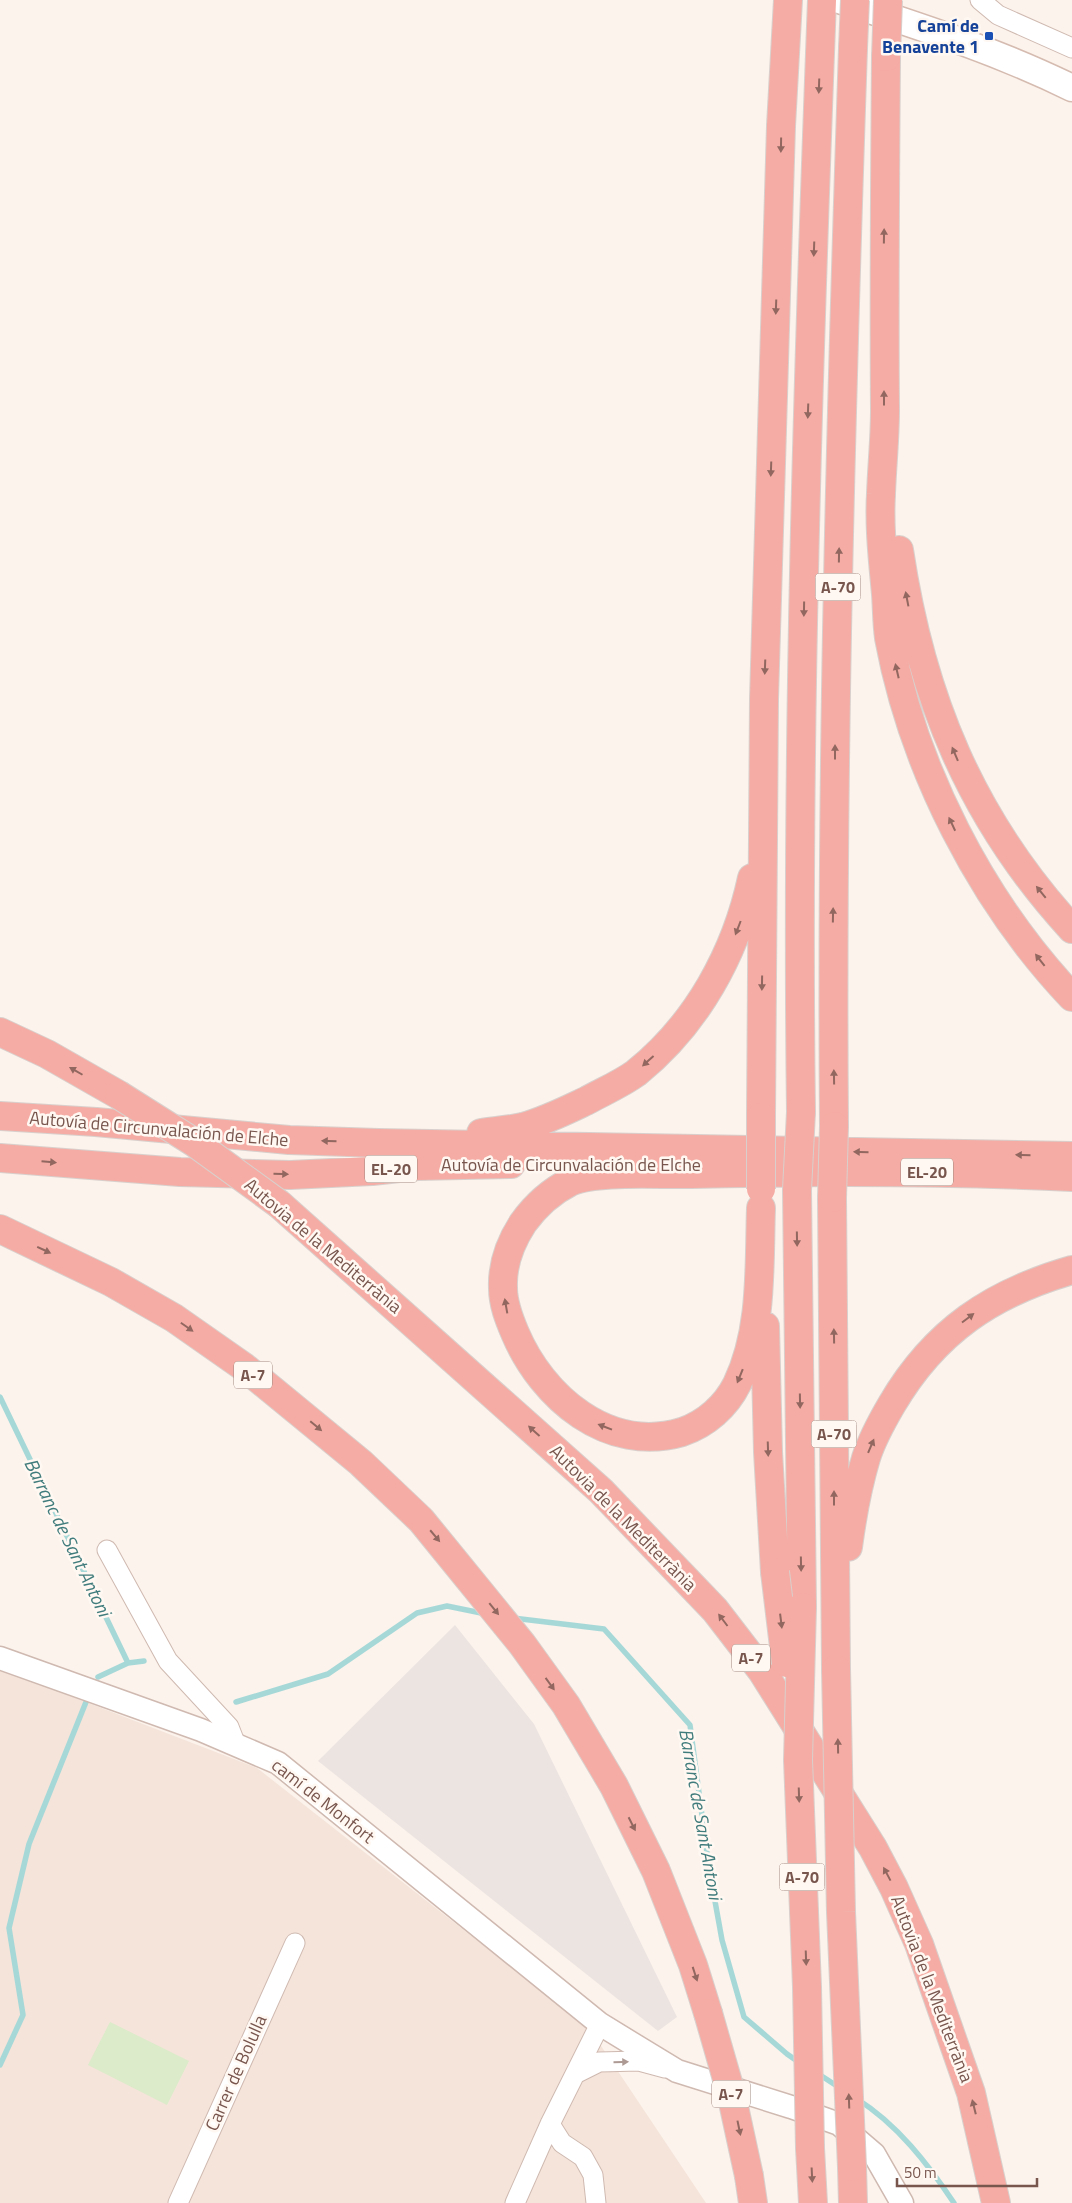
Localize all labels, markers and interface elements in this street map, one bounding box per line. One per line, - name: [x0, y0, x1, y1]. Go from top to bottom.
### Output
- place label: Camí de Benavente 1: [882, 12, 979, 60]
- marker: Camí de Benavente 1: [983, 30, 995, 42]
- one-way arrow: [814, 78, 822, 94]
- one-way arrow: [777, 137, 785, 153]
- one-way arrow: [880, 228, 888, 244]
- one-way arrow: [809, 241, 817, 257]
- one-way arrow: [772, 299, 780, 315]
- one-way arrow: [880, 390, 888, 406]
- one-way arrow: [804, 403, 812, 419]
- one-way arrow: [767, 462, 775, 478]
- one-way arrow: [835, 547, 843, 563]
- road number: A-70: [816, 574, 860, 600]
- one-way arrow: [903, 592, 911, 607]
- one-way arrow: [800, 601, 808, 617]
- one-way arrow: [761, 659, 769, 675]
- one-way arrow: [893, 664, 901, 679]
- one-way arrow: [831, 744, 839, 760]
- one-way arrow: [951, 747, 959, 761]
- one-way arrow: [948, 817, 956, 831]
- one-way arrow: [1035, 886, 1046, 899]
- one-way arrow: [829, 907, 837, 923]
- one-way arrow: [734, 920, 741, 935]
- one-way arrow: [1035, 953, 1045, 967]
- one-way arrow: [758, 976, 766, 992]
- one-way arrow: [643, 1055, 655, 1067]
- one-way arrow: [70, 1066, 83, 1075]
- one-way arrow: [830, 1069, 838, 1085]
- street label: Autovía de Circunvalación de Elche: [28, 1104, 290, 1153]
- one-way arrow: [321, 1137, 337, 1145]
- one-way arrow: [853, 1148, 869, 1156]
- one-way arrow: [1015, 1150, 1031, 1158]
- street label: Autovía de Circunvalación de Elche: [441, 1151, 701, 1178]
- road number: EL-20: [365, 1156, 417, 1182]
- one-way arrow: [41, 1158, 57, 1166]
- road number: EL-20: [901, 1158, 953, 1186]
- one-way arrow: [273, 1171, 289, 1179]
- street label: Autovia de la Mediterrània: [239, 1172, 408, 1320]
- one-way arrow: [794, 1231, 802, 1247]
- one-way arrow: [37, 1246, 51, 1254]
- one-way arrow: [501, 1298, 509, 1314]
- one-way arrow: [961, 1313, 975, 1323]
- one-way arrow: [180, 1322, 194, 1332]
- one-way arrow: [830, 1327, 838, 1343]
- road number: A-7: [234, 1362, 272, 1388]
- one-way arrow: [736, 1369, 743, 1384]
- one-way arrow: [796, 1394, 804, 1410]
- one-way arrow: [309, 1420, 321, 1432]
- road number: A-70: [812, 1420, 856, 1448]
- one-way arrow: [597, 1423, 612, 1430]
- one-way arrow: [528, 1425, 540, 1437]
- street label: Autovia de la Mediterrània: [544, 1438, 703, 1597]
- one-way arrow: [867, 1439, 875, 1453]
- one-way arrow: [764, 1441, 772, 1457]
- water label: Barranc de Sant Antoni: [18, 1453, 120, 1623]
- one-way arrow: [830, 1490, 838, 1506]
- one-way arrow: [429, 1530, 440, 1543]
- one-way arrow: [797, 1556, 805, 1572]
- one-way arrow: [489, 1603, 499, 1616]
- one-way arrow: [718, 1613, 728, 1627]
- one-way arrow: [777, 1613, 785, 1629]
- road number: A-7: [732, 1645, 770, 1672]
- one-way arrow: [545, 1677, 556, 1690]
- water label: Barranc de Sant Antoni: [672, 1726, 731, 1904]
- one-way arrow: [833, 1738, 841, 1754]
- street label: camí de Monfort: [266, 1752, 381, 1850]
- one-way arrow: [795, 1788, 803, 1804]
- one-way arrow: [628, 1817, 636, 1831]
- road number: A-70: [780, 1864, 824, 1890]
- one-way arrow: [883, 1867, 891, 1881]
- street label: Autovia de la Mediterrània: [884, 1891, 981, 2086]
- one-way arrow: [802, 1950, 810, 1966]
- one-way arrow: [692, 1966, 700, 1981]
- street label: Carrer de Bolulla: [198, 2010, 273, 2135]
- one-way arrow: [613, 2058, 629, 2066]
- road number: A-7: [712, 2080, 750, 2108]
- one-way arrow: [845, 2093, 853, 2109]
- one-way arrow: [970, 2100, 978, 2115]
- one-way arrow: [735, 2121, 743, 2136]
- scale bar: [897, 2156, 1037, 2188]
- text: 50 m: [904, 2161, 937, 2184]
- one-way arrow: [808, 2168, 816, 2184]

